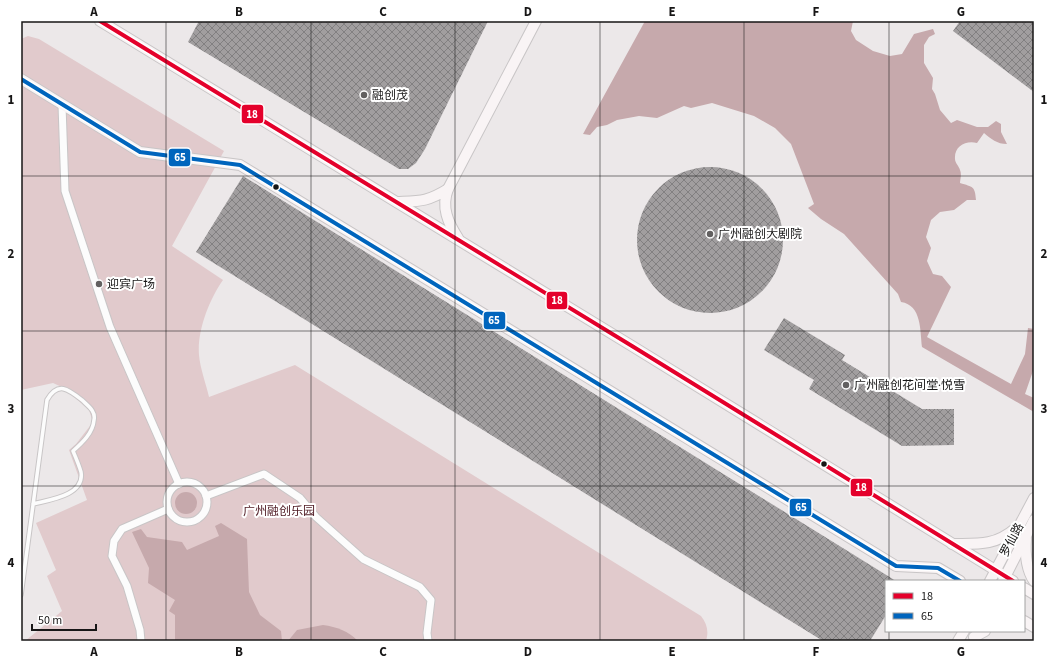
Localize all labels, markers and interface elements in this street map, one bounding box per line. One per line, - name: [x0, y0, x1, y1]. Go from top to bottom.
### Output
- text: A: [89, 3, 98, 21]
- text: B: [235, 3, 243, 21]
- text: C: [379, 3, 387, 21]
- text: D: [524, 3, 532, 21]
- text: E: [668, 3, 676, 21]
- text: F: [813, 3, 820, 21]
- text: G: [957, 3, 965, 21]
- place label: 融创茂: [372, 87, 408, 104]
- marker: 融创茂: [359, 90, 369, 100]
- text: 1: [8, 91, 15, 109]
- text: 1: [1041, 91, 1048, 109]
- line badge: 18: [241, 104, 264, 124]
- text: 18: [246, 107, 258, 122]
- line badge: 65: [168, 148, 191, 167]
- text: 65: [174, 150, 186, 165]
- unlabelled marker: [271, 182, 281, 192]
- place label: 广州融创大剧院: [718, 226, 802, 243]
- marker: 广州融创大剧院: [705, 229, 715, 239]
- text: 2: [8, 245, 15, 263]
- text: 2: [1041, 245, 1048, 263]
- place label: 迎宾广场: [107, 276, 155, 293]
- marker: 迎宾广场: [94, 279, 104, 289]
- line badge: 18: [546, 291, 568, 310]
- text: 18: [551, 293, 563, 308]
- line badge: 65: [483, 311, 506, 330]
- text: 65: [488, 313, 500, 328]
- place label: 广州融创花间堂·悦雪: [854, 377, 965, 394]
- marker: 广州融创花间堂·悦雪: [841, 380, 851, 390]
- text: 3: [8, 400, 15, 418]
- text: 3: [1041, 400, 1048, 418]
- unlabelled marker: [819, 459, 829, 469]
- line badge: 18: [850, 478, 873, 497]
- text: 18: [855, 480, 867, 495]
- line badge: 65: [789, 498, 812, 517]
- text: 65: [795, 500, 807, 515]
- park label: 广州融创乐园: [243, 503, 315, 520]
- street label: 罗仙路: [996, 520, 1028, 560]
- text: 4: [8, 554, 15, 572]
- text: 4: [1041, 554, 1048, 572]
- legend: [885, 580, 1025, 632]
- text: 18: [921, 588, 933, 605]
- scale bar: [32, 606, 96, 632]
- text: 65: [921, 608, 933, 625]
- text: 50 m: [38, 612, 62, 629]
- text: A: [89, 643, 98, 661]
- text: B: [235, 643, 243, 661]
- text: C: [379, 643, 387, 661]
- text: D: [524, 643, 532, 661]
- text: E: [668, 643, 676, 661]
- text: F: [813, 643, 820, 661]
- text: G: [957, 643, 965, 661]

